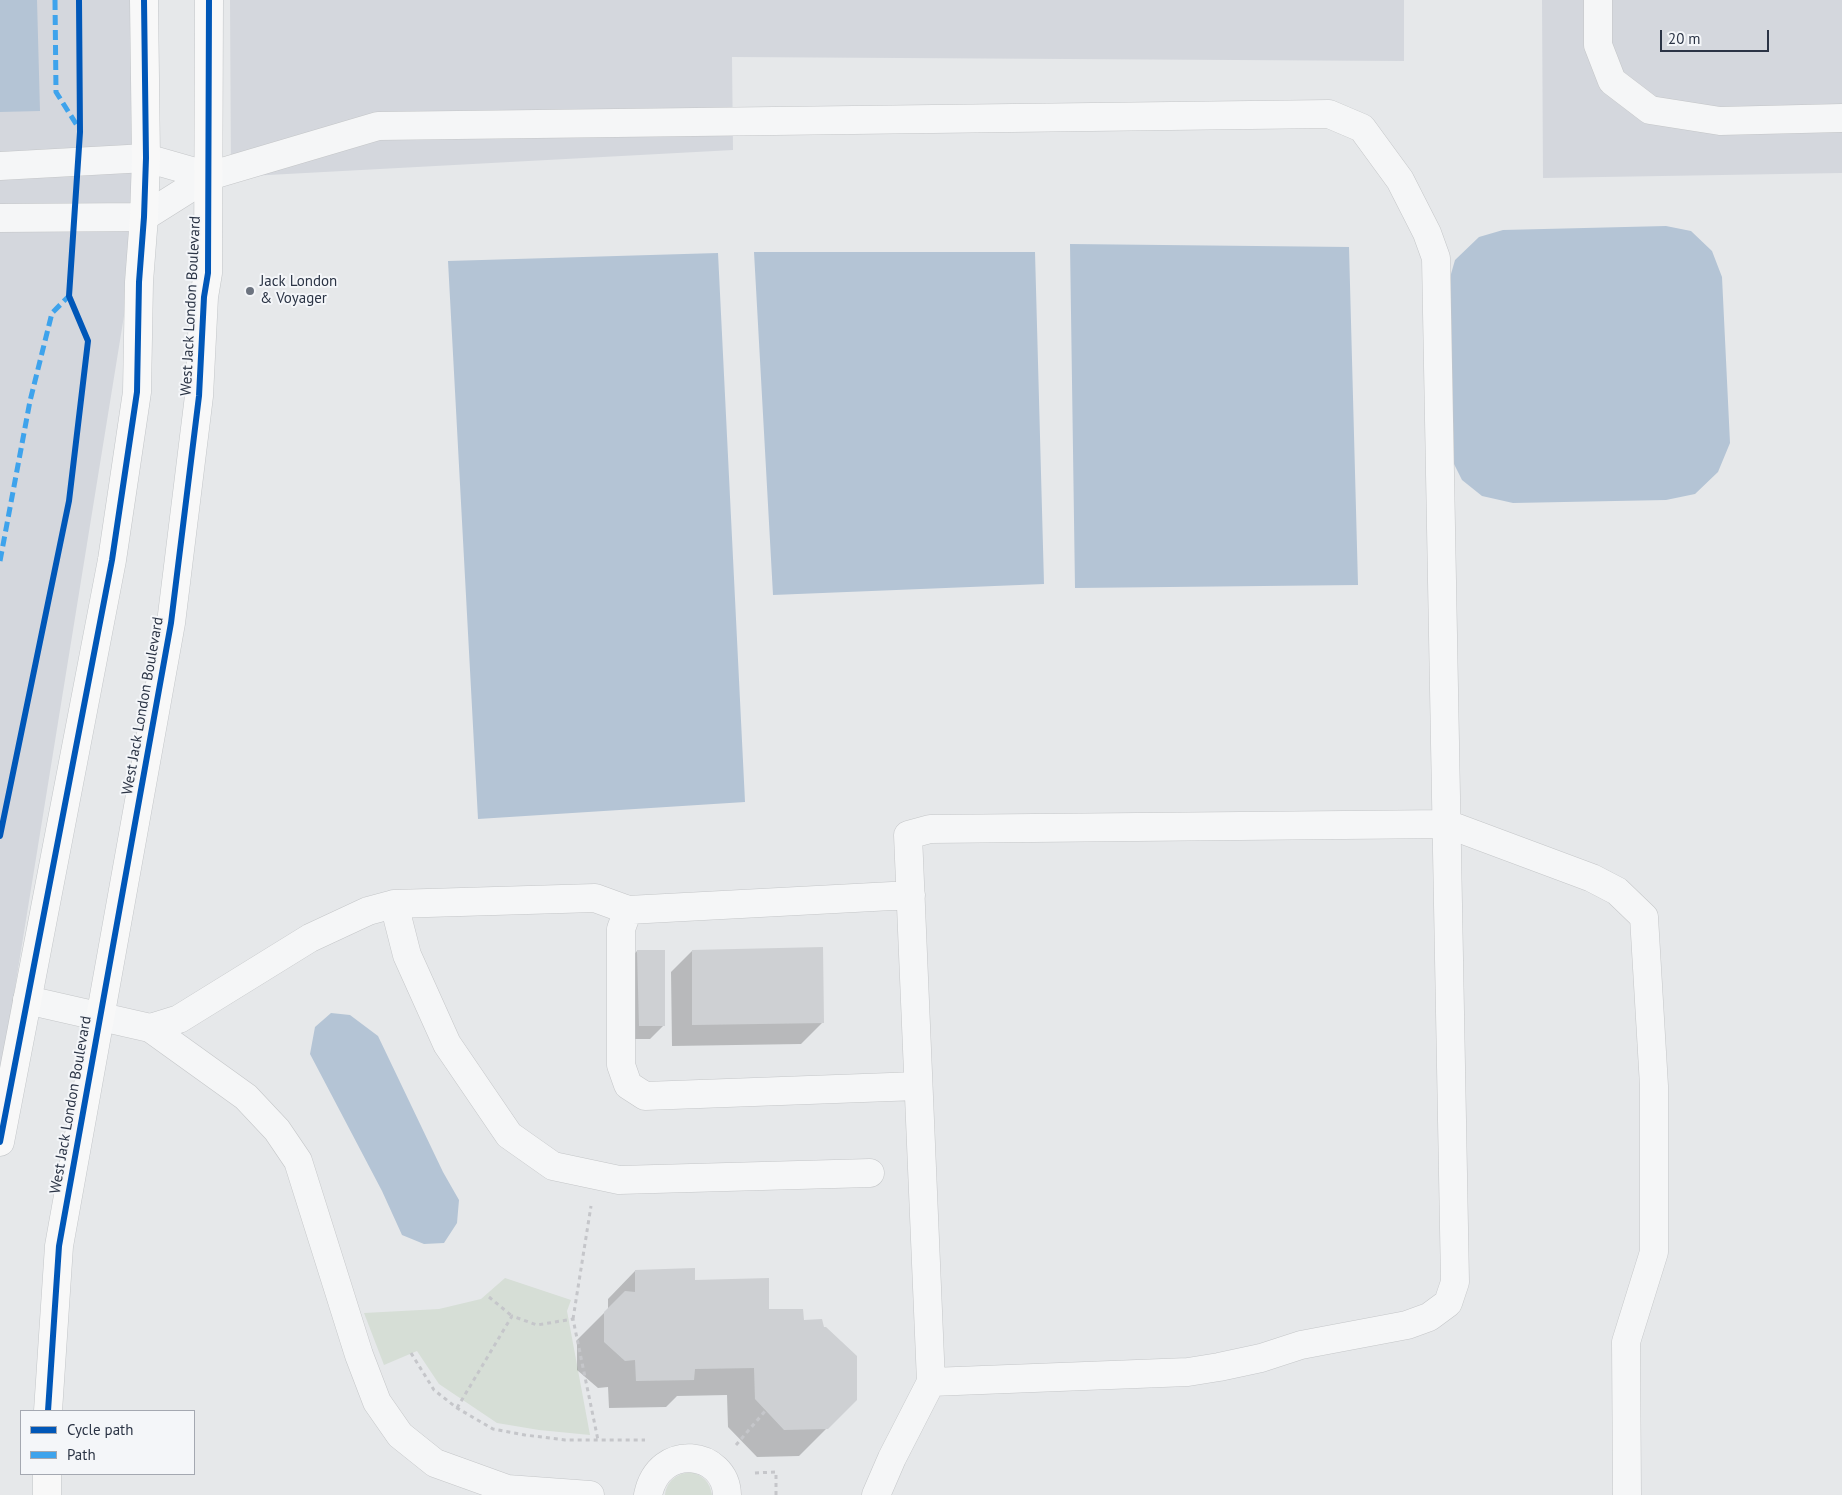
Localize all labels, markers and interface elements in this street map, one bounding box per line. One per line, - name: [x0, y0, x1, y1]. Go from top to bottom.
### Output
- scale bar: [1662, 20, 1771, 52]
- text: 20 m: [1668, 29, 1701, 48]
- street label: West Jack London Boulevard: [177, 215, 205, 397]
- place label: Jack London & Voyager: [260, 273, 337, 308]
- marker: Jack London & Voyager: [244, 285, 256, 297]
- street label: West Jack London Boulevard: [118, 616, 168, 796]
- street label: West Jack London Boulevard: [46, 1015, 96, 1195]
- legend: [20, 1410, 195, 1475]
- text: Cycle path: [67, 1420, 133, 1439]
- text: Path: [67, 1445, 96, 1464]

